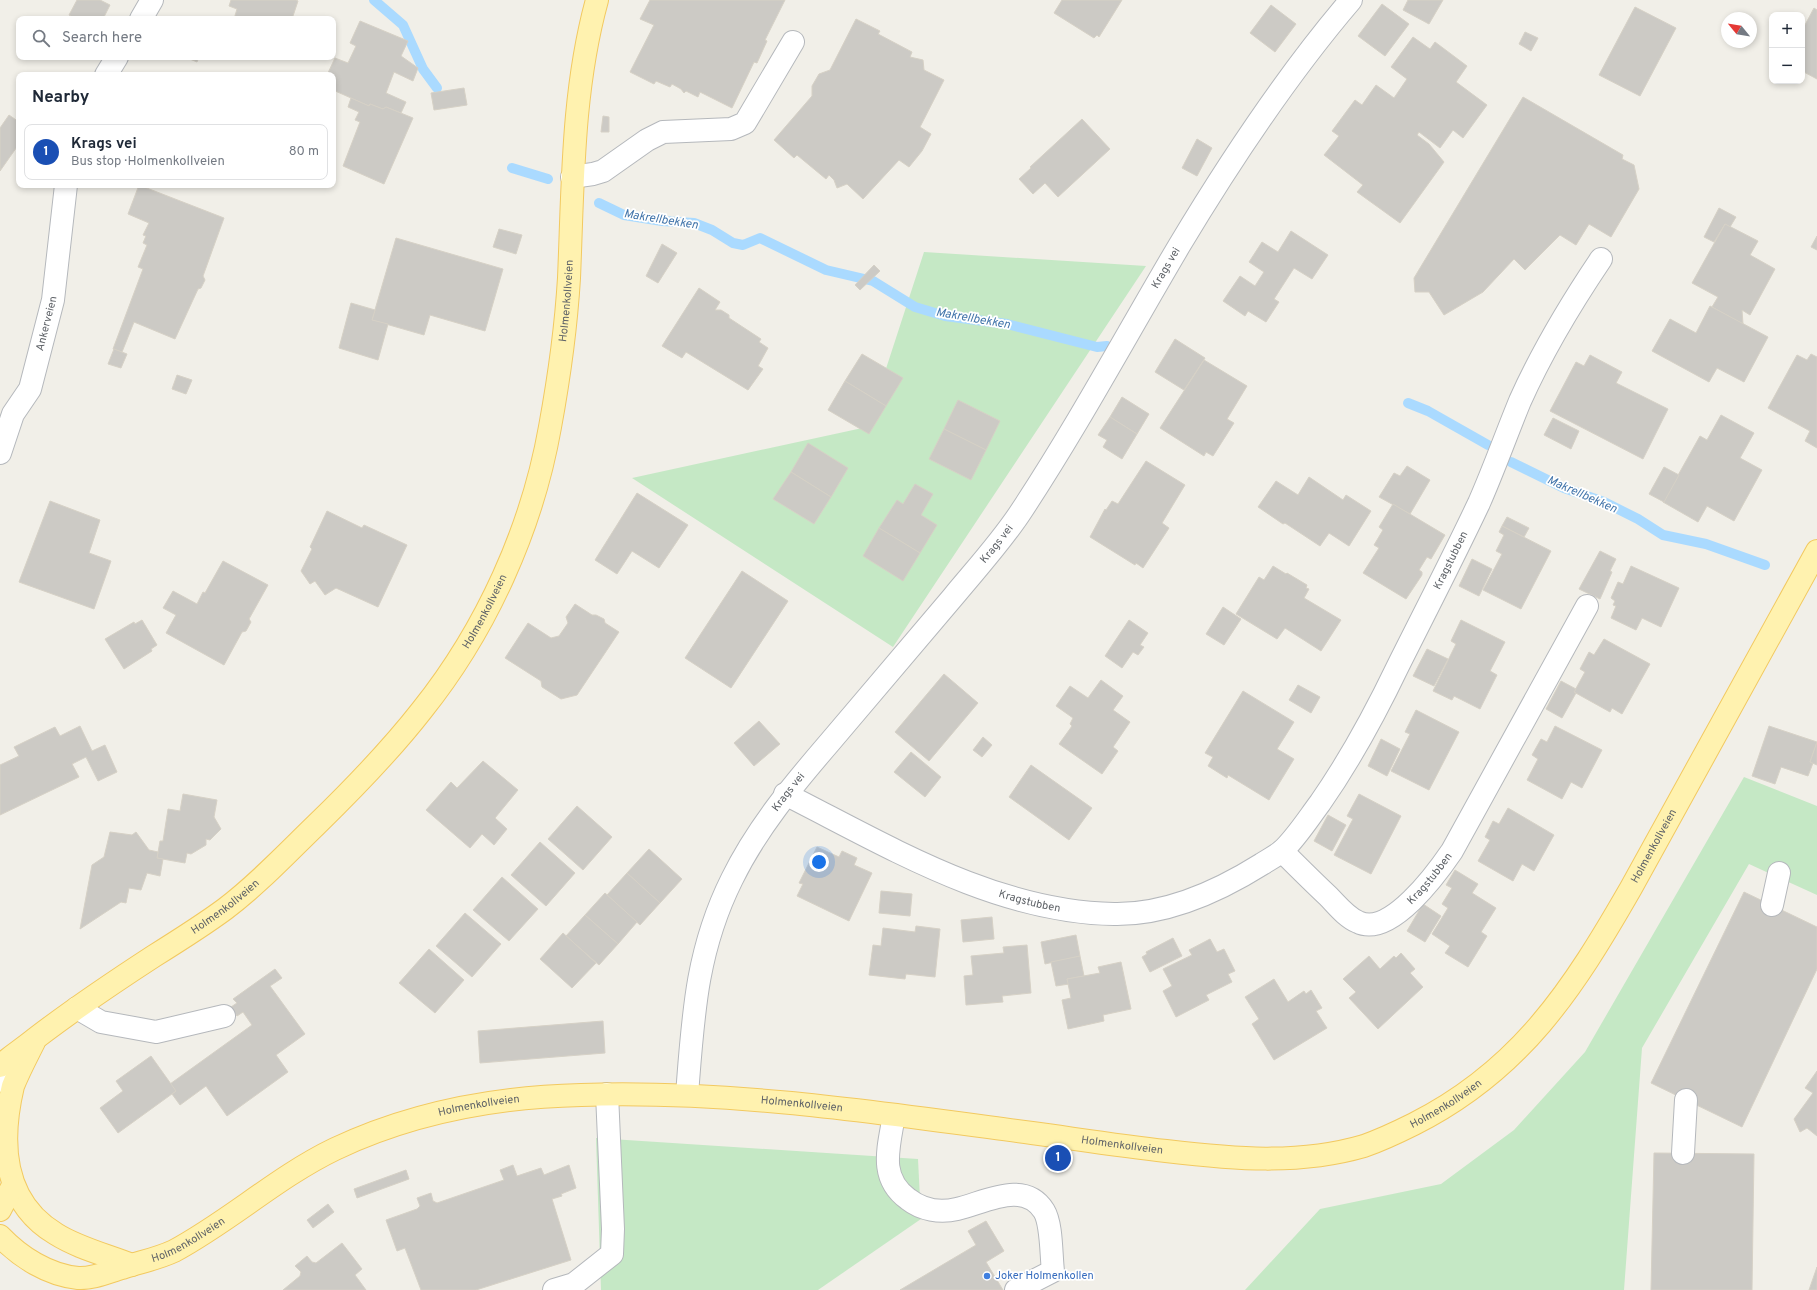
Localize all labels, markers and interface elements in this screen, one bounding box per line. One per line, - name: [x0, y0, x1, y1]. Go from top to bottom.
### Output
- north arrow: [1721, 12, 1757, 48]
- map controls: [1769, 12, 1805, 84]
- button: +: [1769, 12, 1805, 48]
- search box: [16, 16, 336, 60]
- icon: search: [30, 27, 52, 49]
- text: Search here: [62, 29, 142, 48]
- button: −: [1769, 48, 1805, 84]
- text: Nearby: [32, 87, 89, 109]
- text: Krags vei: [71, 135, 137, 154]
- text: 1: [43, 144, 49, 160]
- text: 80 m: [289, 144, 319, 160]
- text: Bus stop · Holmenkollveien: [71, 154, 225, 170]
- water label: Makrellbekken: [623, 206, 700, 234]
- street label: Krags vei: [1149, 245, 1184, 291]
- street label: Holmenkollveien: [556, 259, 577, 343]
- street label: Ankerveien: [33, 295, 60, 352]
- water label: Makrellbekken: [935, 305, 1012, 333]
- water label: Makrellbekken: [1545, 472, 1620, 518]
- street label: Krags vei: [977, 522, 1017, 566]
- street label: Kragstubben: [1431, 529, 1471, 592]
- street label: Holmenkollveien: [460, 572, 510, 652]
- street label: Krags vei: [769, 770, 808, 814]
- street label: Holmenkollveien: [1628, 807, 1680, 886]
- street label: Kragstubben: [1404, 850, 1456, 908]
- your location: [809, 852, 829, 872]
- street label: Holmenkollveien: [188, 876, 262, 937]
- street label: Kragstubben: [997, 887, 1062, 916]
- street label: Holmenkollveien: [1408, 1076, 1485, 1132]
- street label: Holmenkollveien: [437, 1092, 520, 1120]
- street label: Holmenkollveien: [760, 1093, 844, 1115]
- street label: Holmenkollveien: [1080, 1133, 1164, 1158]
- pin: 1: [1045, 1143, 1071, 1173]
- street label: Holmenkollveien: [150, 1214, 228, 1266]
- place label: Joker Holmenkollen: [995, 1269, 1094, 1283]
- marker: Joker Holmenkollen: [982, 1271, 992, 1281]

